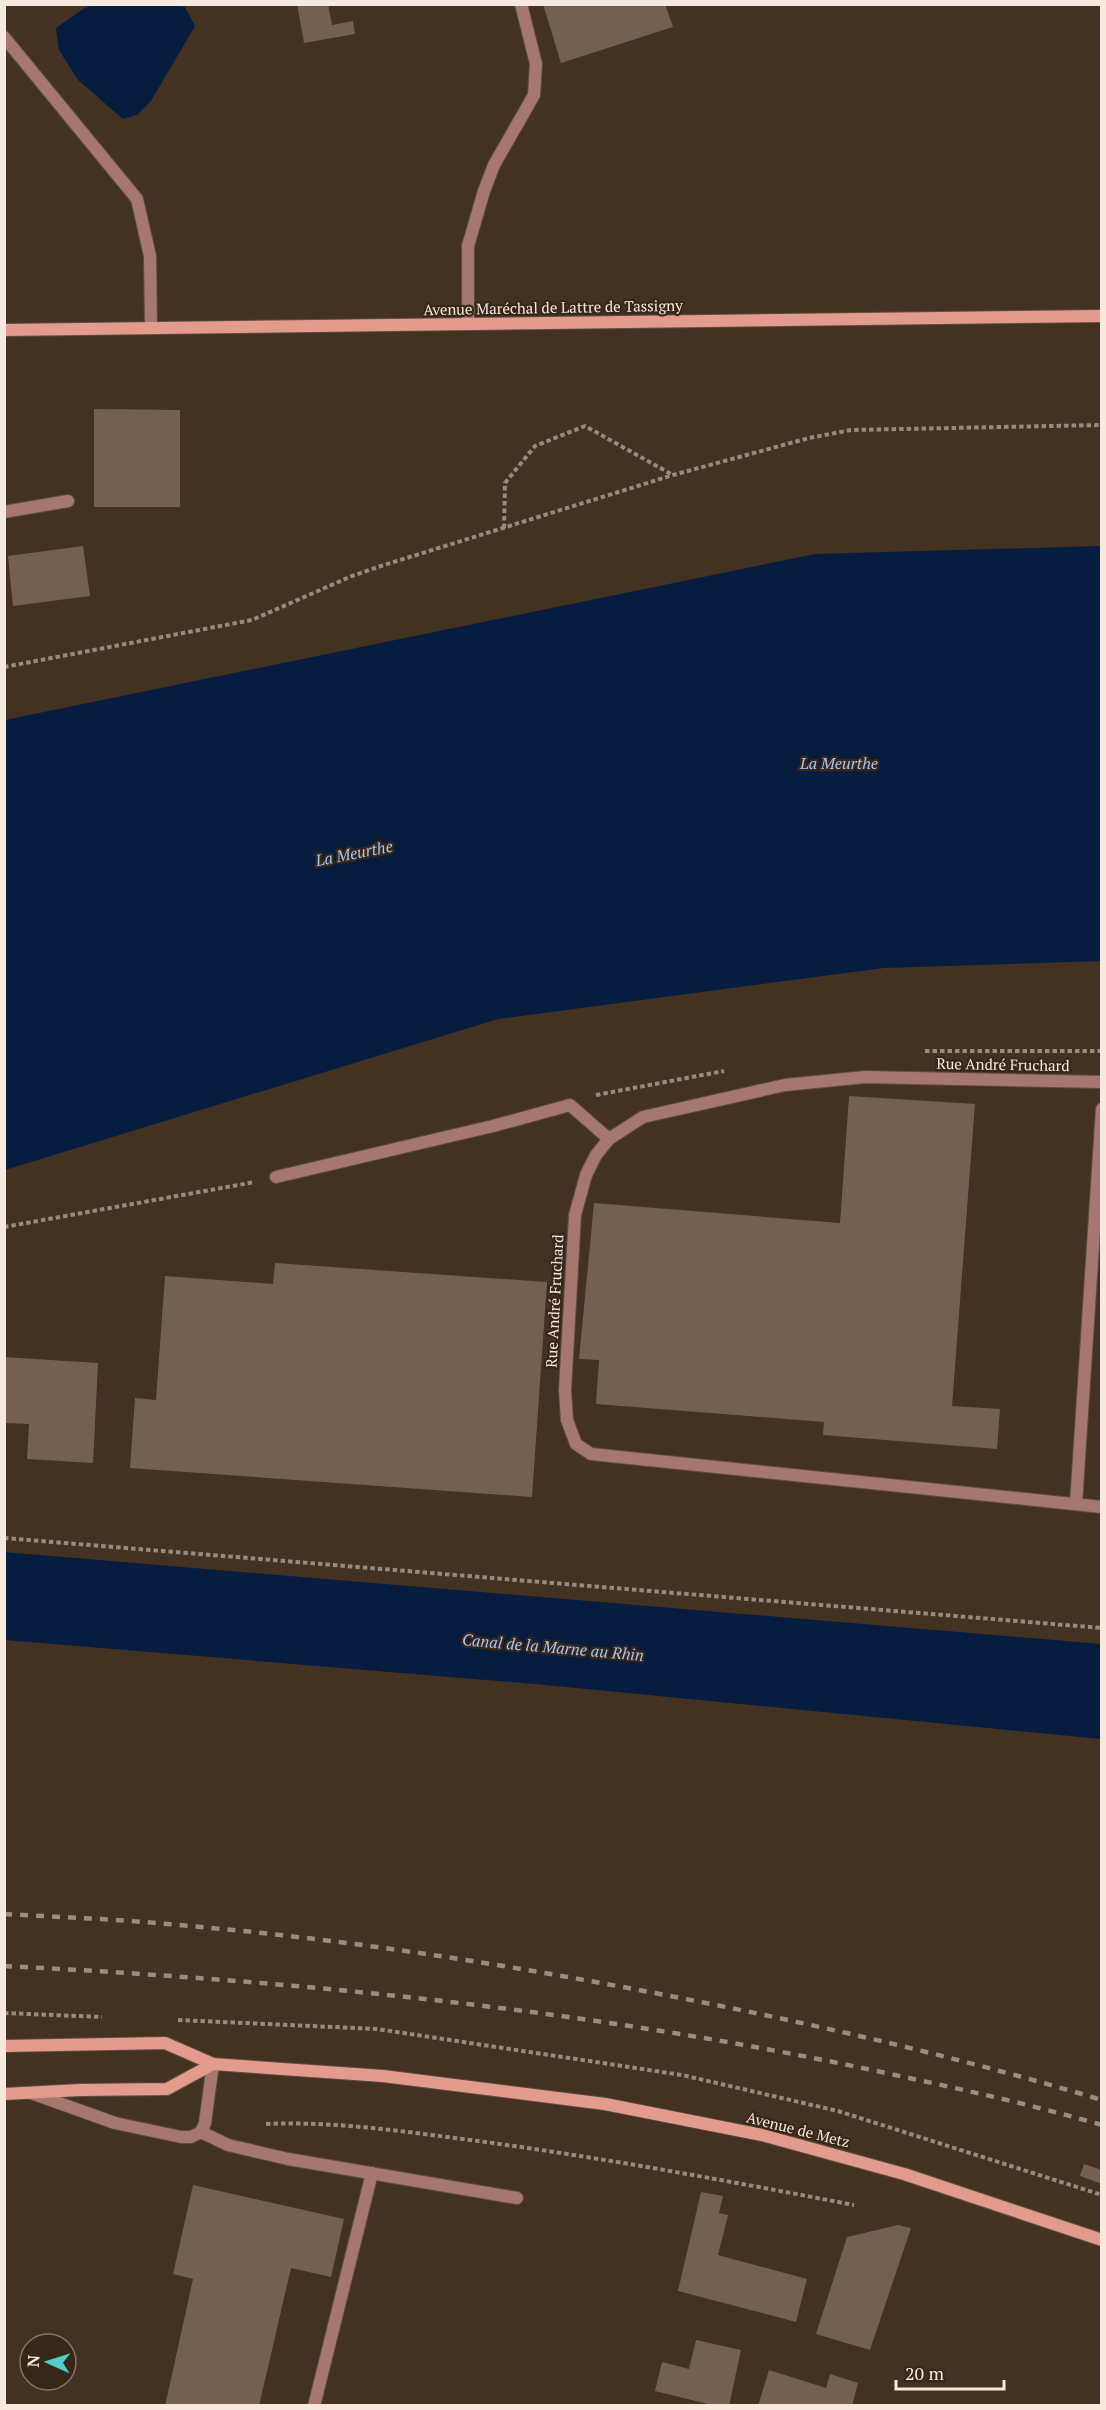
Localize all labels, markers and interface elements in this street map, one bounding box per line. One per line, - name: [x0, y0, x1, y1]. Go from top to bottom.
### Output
- street label: Avenue Maréchal de Lattre de Tassigny: [423, 295, 683, 319]
- water label: La Meurthe: [799, 752, 878, 774]
- water label: La Meurthe: [313, 835, 394, 871]
- street label: Rue André Fruchard: [936, 1053, 1070, 1075]
- street label: Rue André Fruchard: [541, 1234, 567, 1368]
- water label: Canal de la Marne au Rhin: [461, 1628, 645, 1666]
- street label: Avenue de Metz: [745, 2107, 852, 2152]
- north arrow: [18, 2332, 78, 2392]
- scale bar: [896, 2353, 1004, 2391]
- text: N: [22, 2355, 44, 2368]
- text: 20 m: [905, 2361, 945, 2385]

